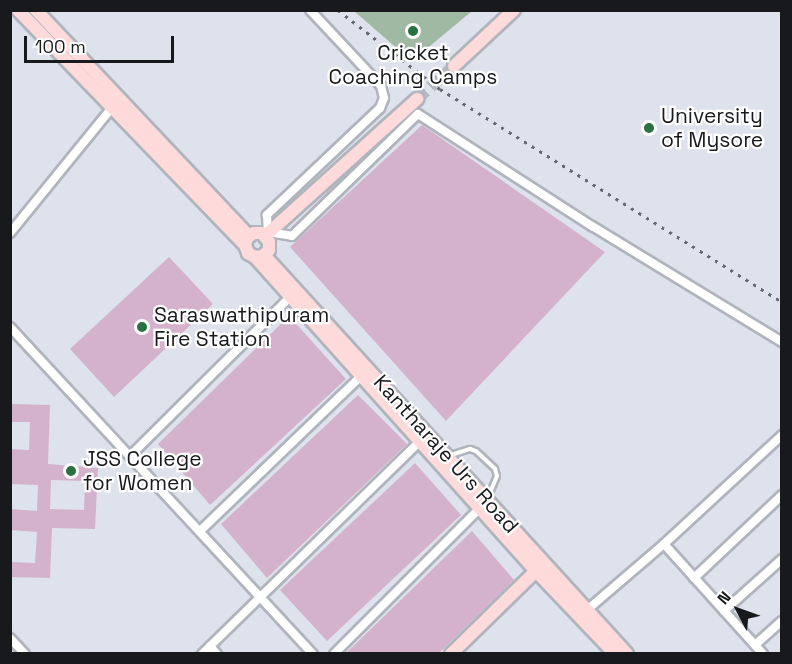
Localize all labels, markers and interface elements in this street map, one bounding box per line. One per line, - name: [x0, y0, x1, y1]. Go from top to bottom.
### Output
- scale bar: [27, 24, 177, 62]
- marker: Cricket Coaching Camps: [406, 24, 420, 38]
- text: 100 m: [35, 35, 86, 58]
- place label: Cricket Coaching Camps: [329, 40, 497, 90]
- place label: University of Mysore: [661, 103, 763, 153]
- marker: University of Mysore: [642, 121, 656, 135]
- place label: Saraswathipuram Fire Station: [154, 302, 329, 352]
- marker: Saraswathipuram Fire Station: [135, 320, 149, 334]
- street label: Kantharaje Urs Road: [368, 370, 524, 538]
- place label: JSS College for Women: [83, 446, 202, 496]
- marker: JSS College for Women: [64, 464, 78, 478]
- north arrow: [708, 580, 768, 640]
- text: N: [713, 587, 735, 609]

